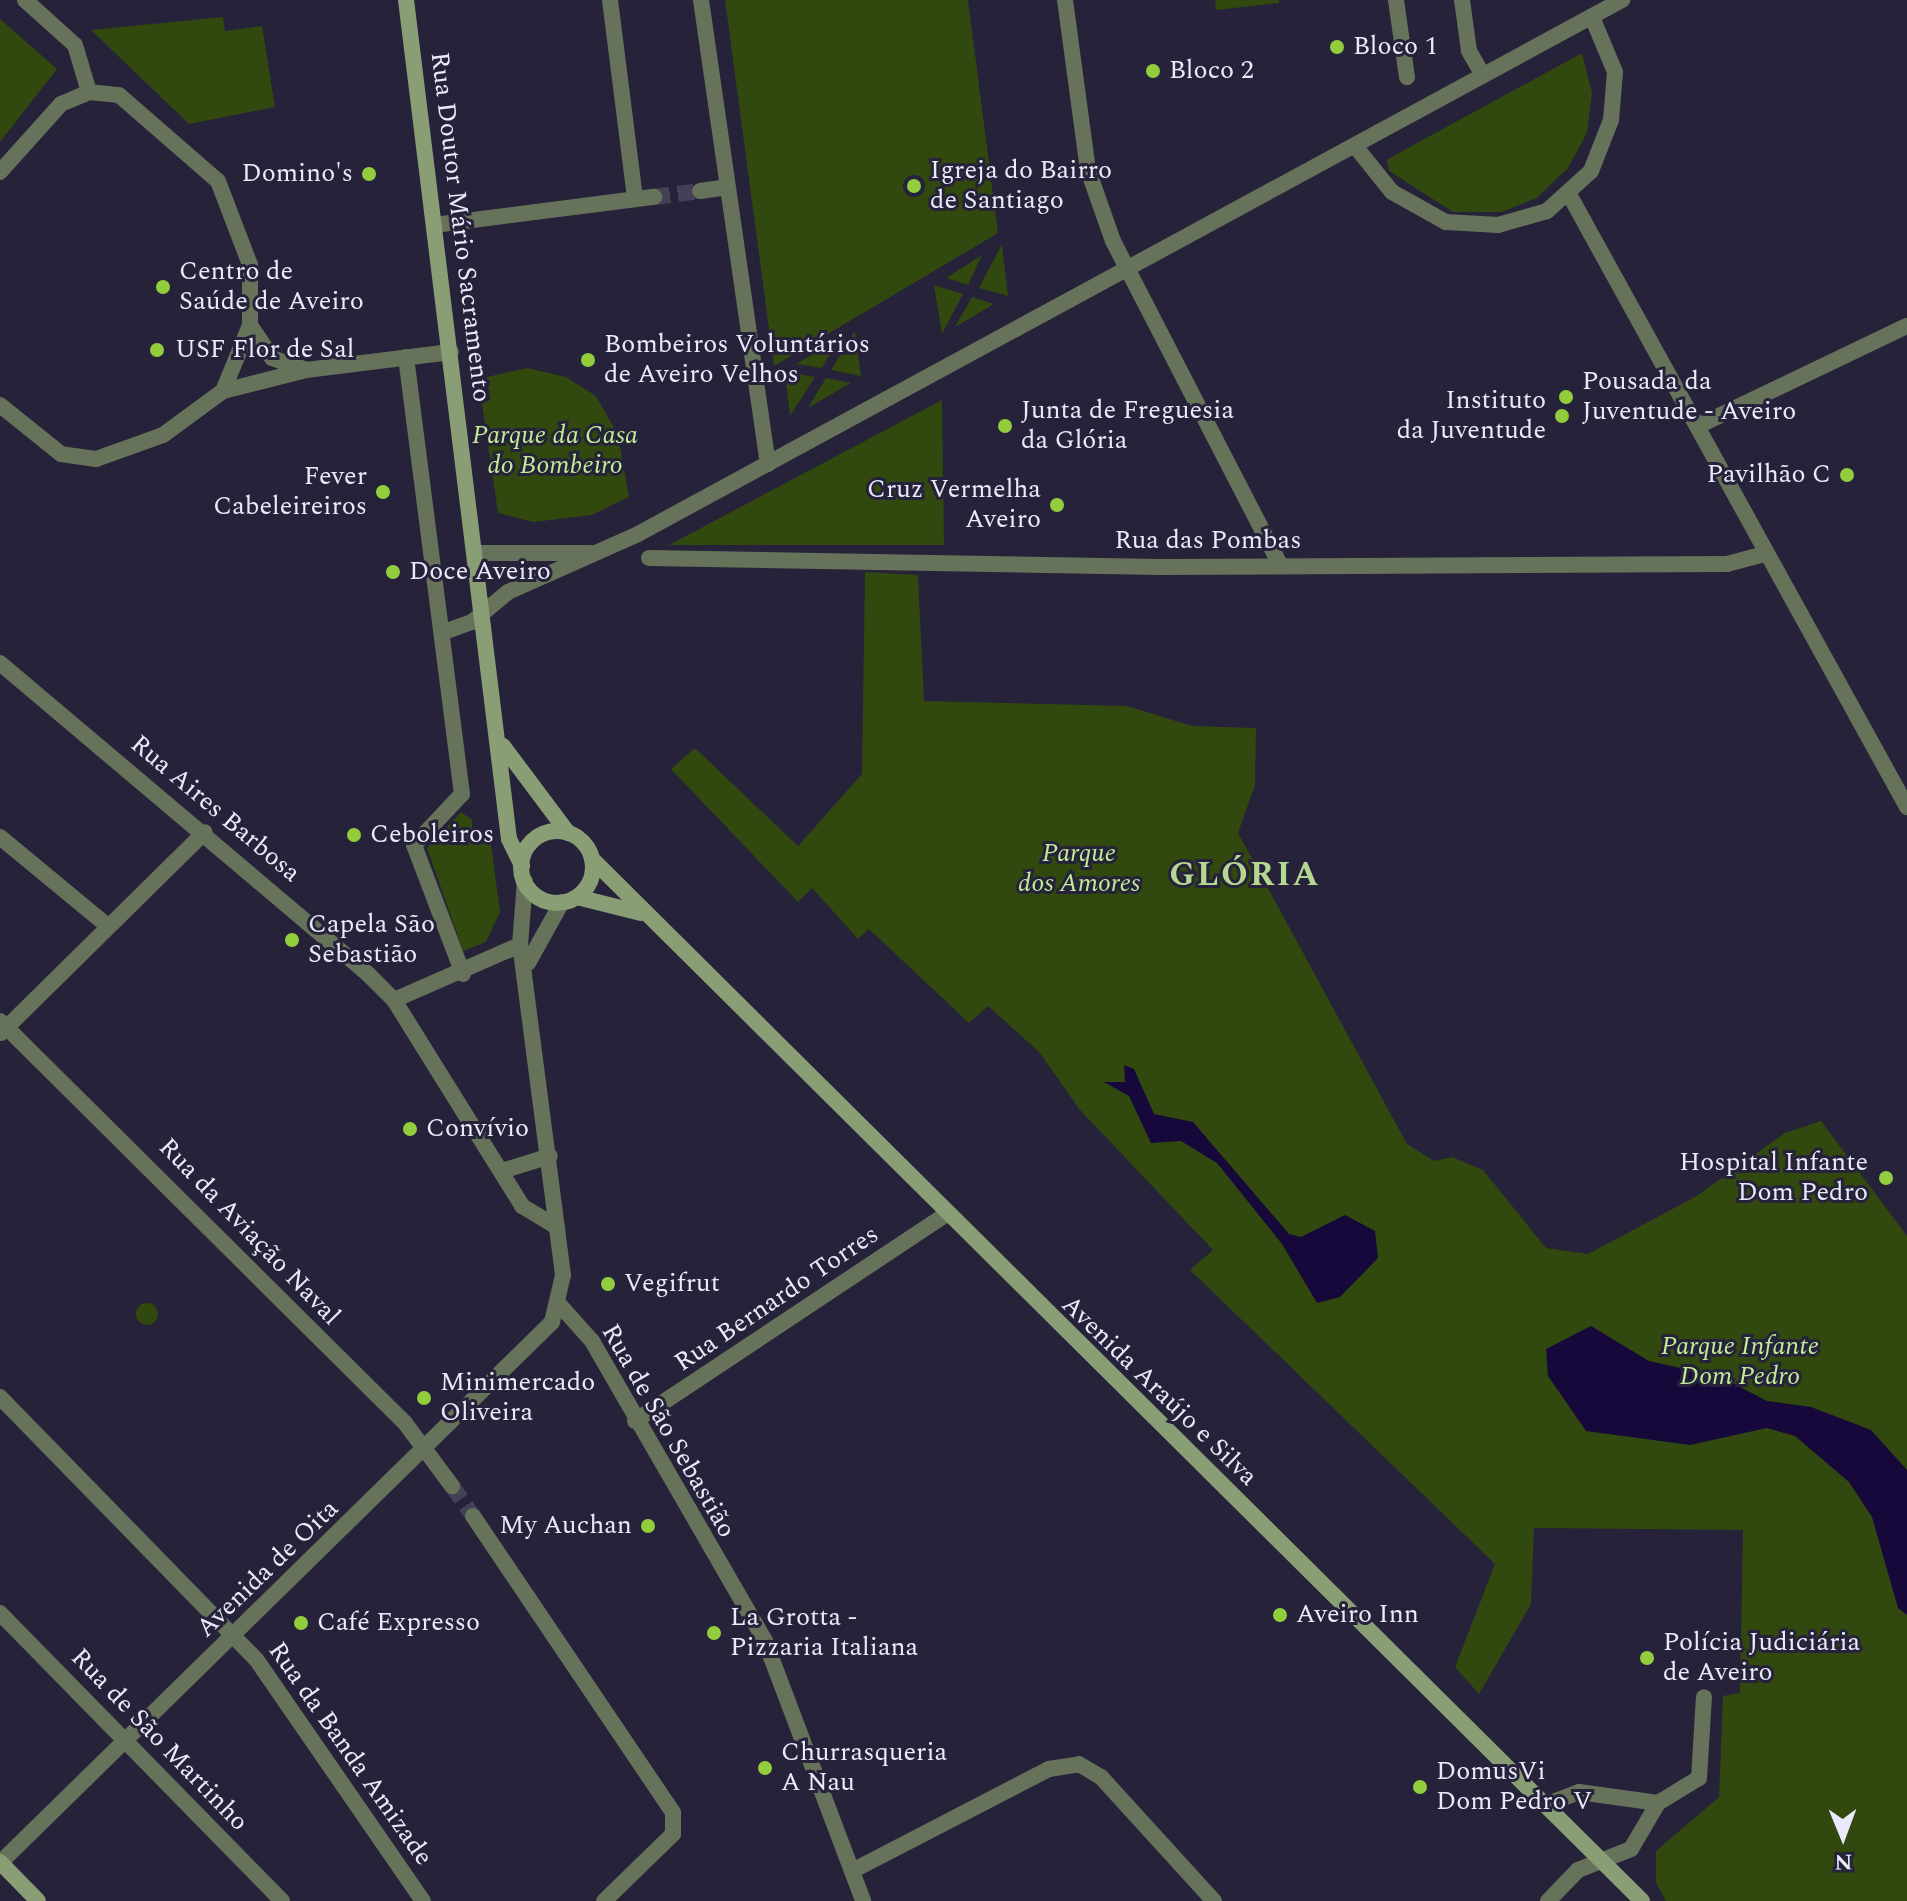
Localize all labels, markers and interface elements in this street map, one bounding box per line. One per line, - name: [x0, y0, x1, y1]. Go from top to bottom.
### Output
- place label: Bloco 1: [1353, 31, 1438, 63]
- marker: Bloco 1: [1328, 38, 1346, 56]
- street label: Rua Doutor Mário Sacramento: [423, 50, 497, 404]
- place label: Bloco 2: [1169, 55, 1254, 87]
- marker: Bloco 2: [1144, 62, 1162, 80]
- place label: Igreja do Bairro de Santiago: [930, 155, 1112, 216]
- place label: Domino's: [242, 158, 353, 190]
- marker: Domino's: [360, 165, 378, 183]
- marker: Igreja do Bairro de Santiago: [905, 177, 923, 195]
- place label: Centro de Saúde de Aveiro: [179, 256, 364, 318]
- marker: Centro de Saúde de Aveiro: [154, 278, 172, 296]
- place label: Bombeiros Voluntários de Aveiro Velhos: [604, 329, 870, 390]
- place label: USF Flor de Sal: [175, 334, 354, 366]
- marker: USF Flor de Sal: [146, 339, 168, 361]
- marker: Bombeiros Voluntários de Aveiro Velhos: [579, 351, 597, 369]
- place label: Pousada da Juventude - Aveiro: [1582, 366, 1796, 428]
- place label: Instituto da Juventude: [1397, 385, 1546, 446]
- marker: Pousada da Juventude - Aveiro: [1557, 388, 1575, 406]
- place label: Junta de Freguesia da Glória: [1021, 395, 1234, 456]
- marker: Instituto da Juventude: [1553, 407, 1571, 425]
- marker: Junta de Freguesia da Glória: [996, 417, 1014, 435]
- park label: Parque da Casa do Bombeiro: [472, 420, 638, 482]
- place label: Pavilhão C: [1707, 459, 1831, 491]
- place label: Fever Cabeleireiros: [213, 461, 367, 522]
- marker: Pavilhão C: [1838, 466, 1856, 484]
- place label: Cruz Vermelha Aveiro: [867, 474, 1041, 536]
- marker: Fever Cabeleireiros: [374, 483, 392, 501]
- marker: Cruz Vermelha Aveiro: [1048, 496, 1066, 514]
- street label: Rua das Pombas: [1115, 525, 1301, 557]
- place label: Doce Aveiro: [409, 556, 551, 588]
- marker: Doce Aveiro: [384, 563, 402, 581]
- street label: Rua Aires Barbosa: [124, 729, 306, 889]
- place label: Ceboleiros: [370, 819, 494, 851]
- marker: Ceboleiros: [345, 826, 363, 844]
- park label: Parque dos Amores: [1018, 838, 1140, 900]
- district label: GLÓRIA: [1169, 856, 1321, 896]
- place label: Capela São Sebastião: [308, 909, 435, 970]
- marker: Capela São Sebastião: [283, 931, 301, 949]
- place label: Convívio: [426, 1113, 529, 1145]
- marker: Convívio: [401, 1120, 419, 1138]
- street label: Rua da Aviação Naval: [152, 1132, 346, 1332]
- place label: Hospital Infante Dom Pedro: [1679, 1147, 1868, 1208]
- marker: Hospital Infante Dom Pedro: [1875, 1167, 1897, 1189]
- street label: Rua Bernardo Torres: [669, 1219, 885, 1379]
- place label: Vegifrut: [624, 1268, 720, 1300]
- marker: Vegifrut: [599, 1275, 617, 1293]
- street label: Avenida Araújo e Silva: [1055, 1289, 1263, 1493]
- street label: Rua de São Sebastião: [594, 1319, 742, 1543]
- park label: Parque Infante Dom Pedro: [1661, 1331, 1819, 1392]
- place label: Minimercado Oliveira: [440, 1367, 595, 1428]
- marker: Minimercado Oliveira: [415, 1389, 433, 1407]
- street label: Avenida de Oita: [191, 1493, 345, 1645]
- place label: My Auchan: [499, 1510, 632, 1542]
- marker: My Auchan: [639, 1517, 657, 1535]
- place label: Aveiro Inn: [1296, 1599, 1419, 1631]
- place label: La Grotta - Pizzaria Italiana: [730, 1602, 918, 1664]
- marker: Aveiro Inn: [1271, 1606, 1289, 1624]
- place label: Café Expresso: [317, 1607, 480, 1639]
- marker: Café Expresso: [292, 1614, 310, 1632]
- marker: La Grotta - Pizzaria Italiana: [705, 1624, 723, 1642]
- place label: Polícia Judiciária de Aveiro: [1663, 1627, 1860, 1688]
- street label: Rua da Banda Amizade: [261, 1636, 439, 1872]
- street label: Rua de São Martinho: [64, 1642, 254, 1838]
- marker: Polícia Judiciária de Aveiro: [1638, 1649, 1656, 1667]
- place label: Churrasqueria A Nau: [781, 1737, 947, 1798]
- place label: DomusVi Dom Pedro V: [1436, 1756, 1592, 1818]
- marker: Churrasqueria A Nau: [756, 1759, 774, 1777]
- marker: DomusVi Dom Pedro V: [1411, 1778, 1429, 1796]
- north arrow: [1803, 1797, 1883, 1877]
- text: N: [1834, 1845, 1853, 1878]

